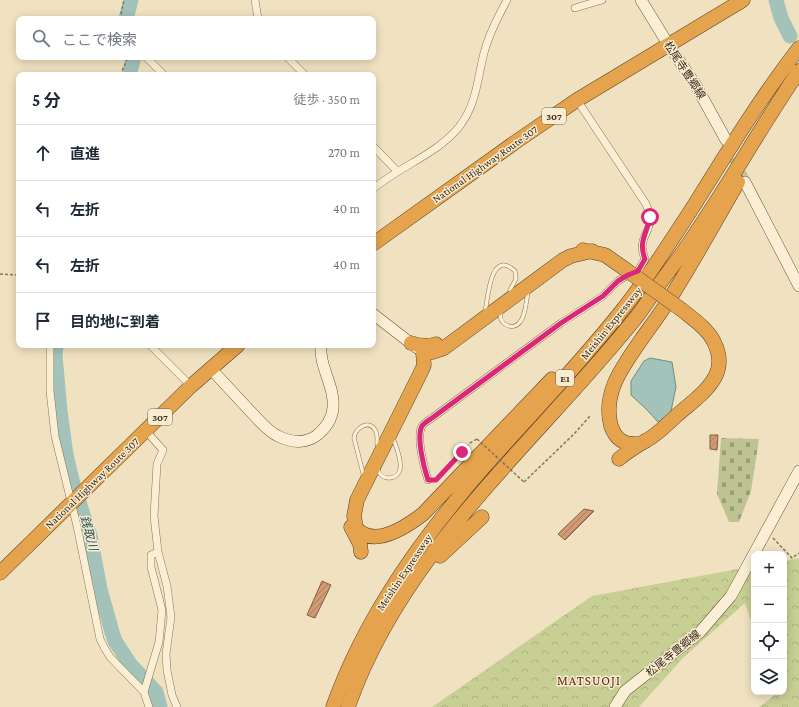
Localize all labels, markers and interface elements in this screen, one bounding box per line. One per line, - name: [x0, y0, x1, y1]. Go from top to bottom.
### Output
- search box: [16, 16, 376, 60]
- icon: search: [30, 27, 52, 49]
- text: ここで検索: [62, 32, 137, 48]
- street label: 松尾寺豊郷線: [662, 39, 708, 101]
- text: 5 分: [32, 91, 61, 110]
- text: 徒歩 · 350 m: [293, 92, 360, 107]
- road number: 307: [542, 108, 566, 124]
- street label: National Highway Route 307: [430, 123, 540, 206]
- icon: ahead: [32, 142, 54, 164]
- text: 270 m: [328, 145, 360, 160]
- text: 直進: [70, 146, 100, 162]
- icon: left: [32, 198, 54, 220]
- text: 40 m: [333, 201, 360, 216]
- text: 左折: [70, 202, 100, 218]
- route start: [641, 208, 659, 226]
- icon: left: [32, 254, 54, 276]
- text: 40 m: [333, 257, 360, 272]
- text: 左折: [70, 258, 100, 274]
- street label: Meishin Expressway: [578, 284, 645, 362]
- icon: arrive: [32, 310, 54, 332]
- text: 目的地に到着: [70, 314, 160, 330]
- road number: E1: [556, 370, 574, 386]
- road number: 307: [148, 409, 172, 425]
- street label: National Highway Route 307: [43, 435, 142, 532]
- route end: [453, 443, 471, 461]
- water label: 銭取川: [78, 514, 101, 554]
- street label: Meishin Expressway: [374, 531, 435, 613]
- map controls: [751, 551, 787, 695]
- button: +: [751, 551, 787, 587]
- button: −: [751, 587, 787, 623]
- button: locate: [751, 623, 787, 659]
- street label: 松尾寺豊郷線: [644, 628, 702, 678]
- button: layers: [751, 659, 787, 695]
- district label: MATSUOJI: [557, 673, 621, 688]

